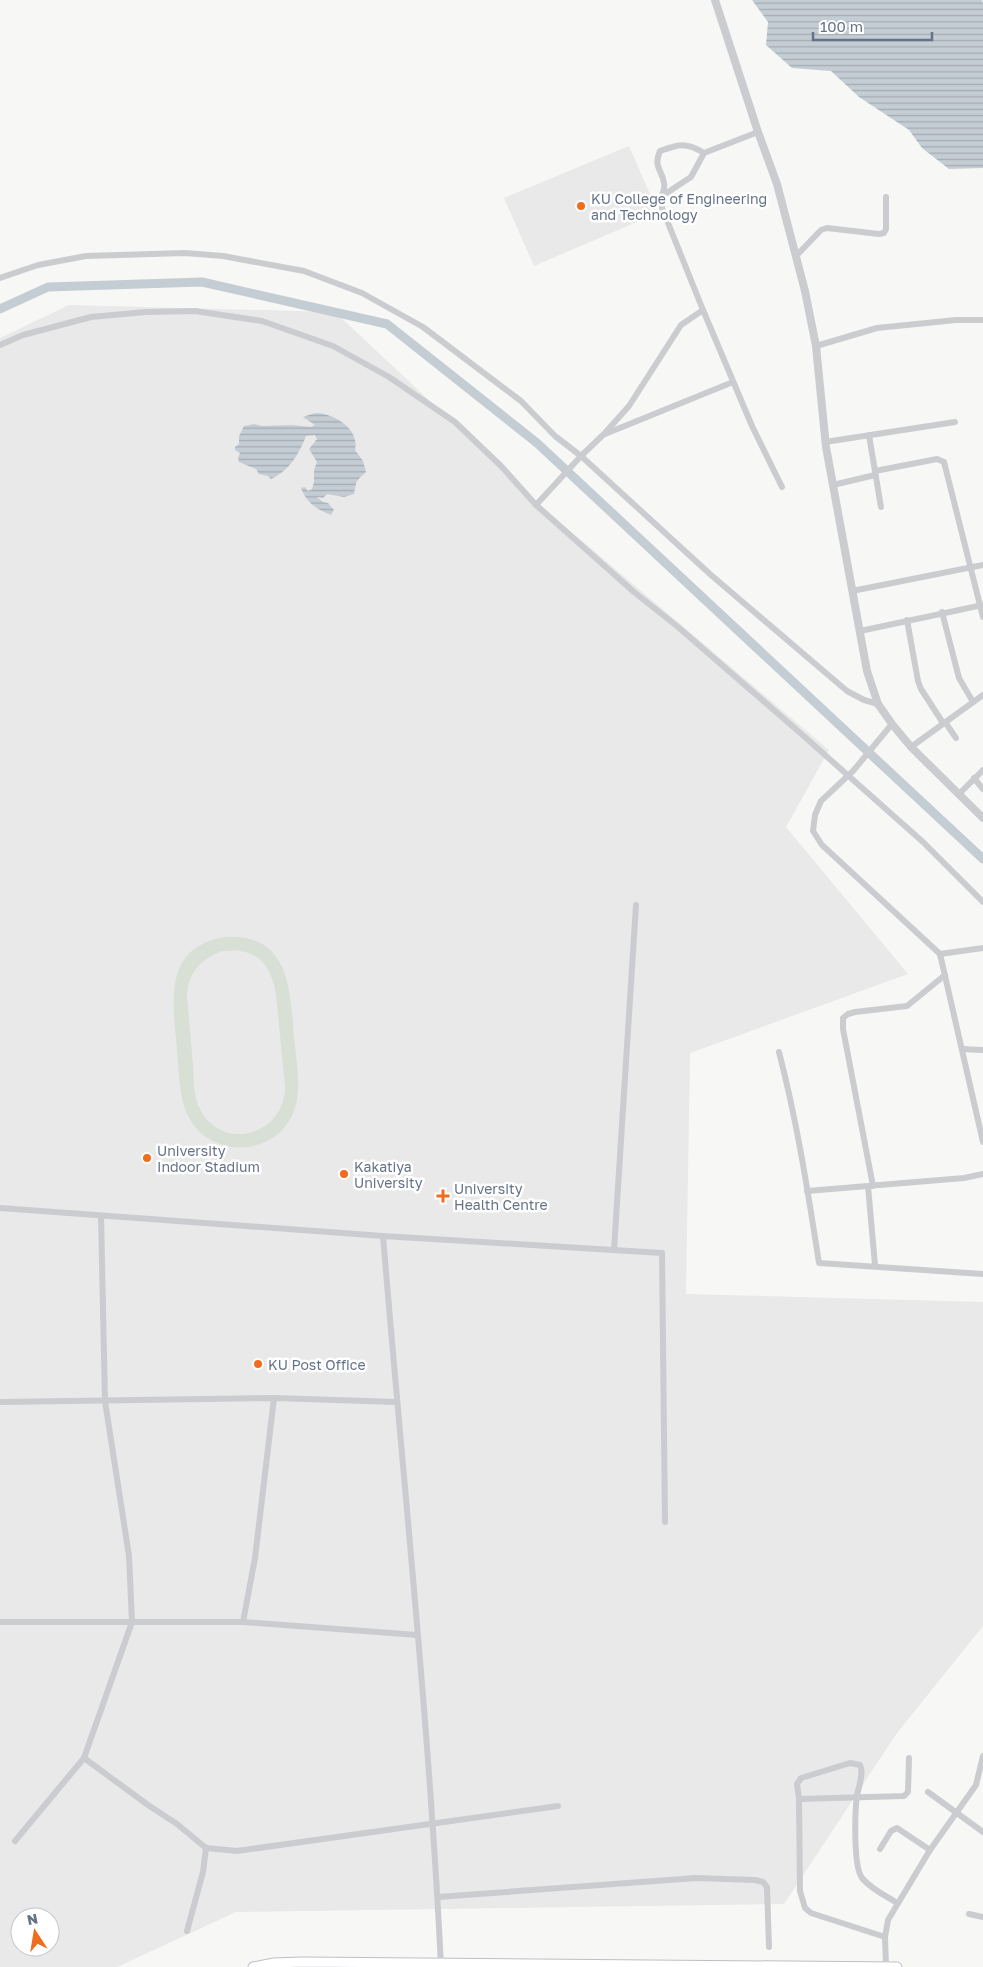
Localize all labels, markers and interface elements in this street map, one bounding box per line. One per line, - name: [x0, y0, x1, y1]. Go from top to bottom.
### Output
- scale bar: [813, 10, 932, 42]
- text: 100 m: [820, 17, 863, 35]
- place label: KU College of Engineering and Technology: [591, 190, 767, 223]
- marker: KU College of Engineering and Technology: [575, 200, 587, 212]
- place label: University Indoor Stadium: [157, 1142, 260, 1175]
- marker: University Indoor Stadium: [141, 1152, 153, 1164]
- place label: Kakatiya University: [354, 1158, 423, 1191]
- marker: Kakatiya University: [338, 1168, 350, 1180]
- place label: University Health Centre: [454, 1180, 548, 1213]
- marker: University Health Centre: [436, 1189, 450, 1203]
- place label: KU Post Office: [268, 1356, 366, 1373]
- marker: KU Post Office: [252, 1358, 264, 1370]
- north arrow: [10, 1907, 60, 1957]
- text: N: [25, 1909, 39, 1928]

